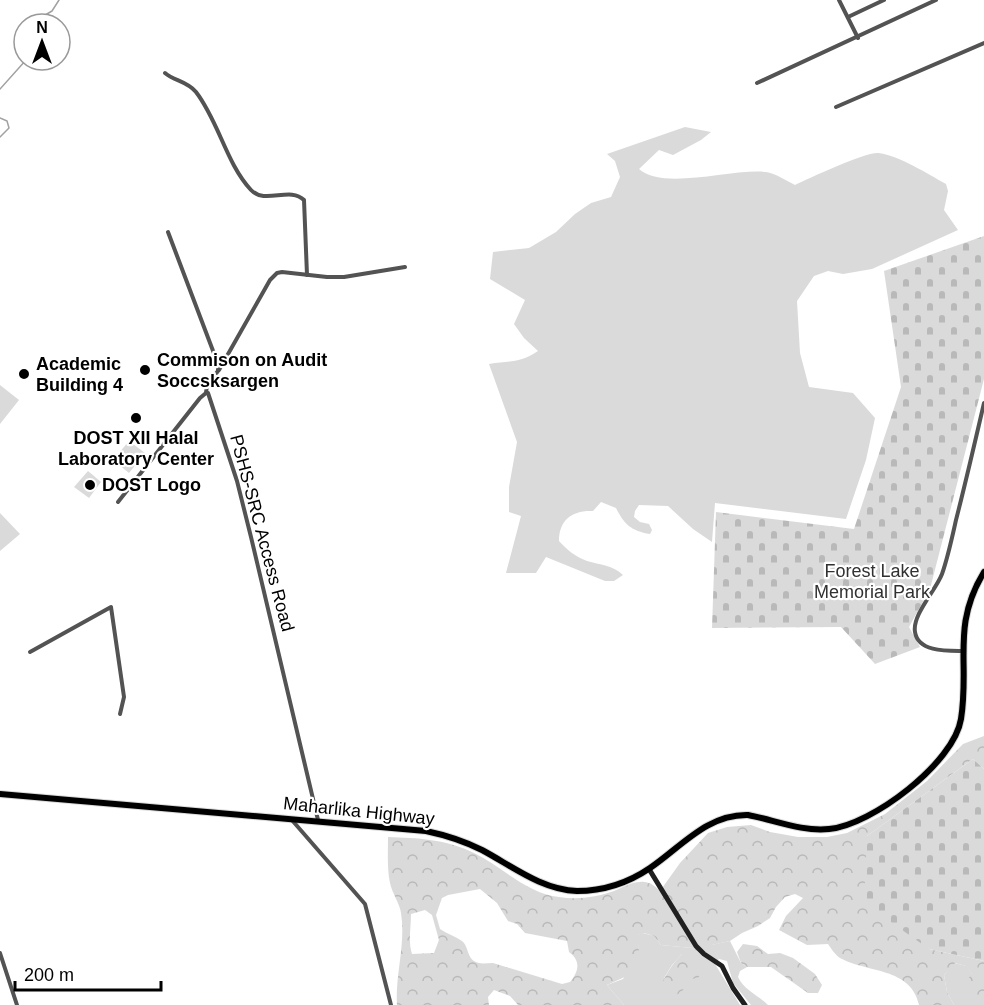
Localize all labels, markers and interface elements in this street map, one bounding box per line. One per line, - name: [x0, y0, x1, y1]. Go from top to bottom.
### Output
- north arrow: [12, 12, 72, 72]
- text: N: [36, 19, 48, 36]
- place label: Commison on Audit Soccsksargen: [157, 350, 327, 391]
- place label: Academic Building 4: [36, 354, 123, 395]
- marker: Commison on Audit Soccsksargen: [138, 363, 152, 377]
- marker: Academic Building 4: [17, 367, 31, 381]
- marker: DOST XII Halal Laboratory Center: [129, 411, 143, 425]
- place label: DOST XII Halal Laboratory Center: [58, 428, 214, 469]
- street label: PSHS-SRC Access Road: [226, 432, 298, 634]
- place label: DOST Logo: [102, 475, 201, 495]
- marker: DOST Logo: [83, 478, 97, 492]
- park label: Forest Lake Memorial Park: [814, 561, 931, 602]
- street label: Maharlika Highway: [282, 793, 436, 829]
- scale bar: [15, 954, 160, 992]
- text: 200 m: [24, 965, 74, 985]

